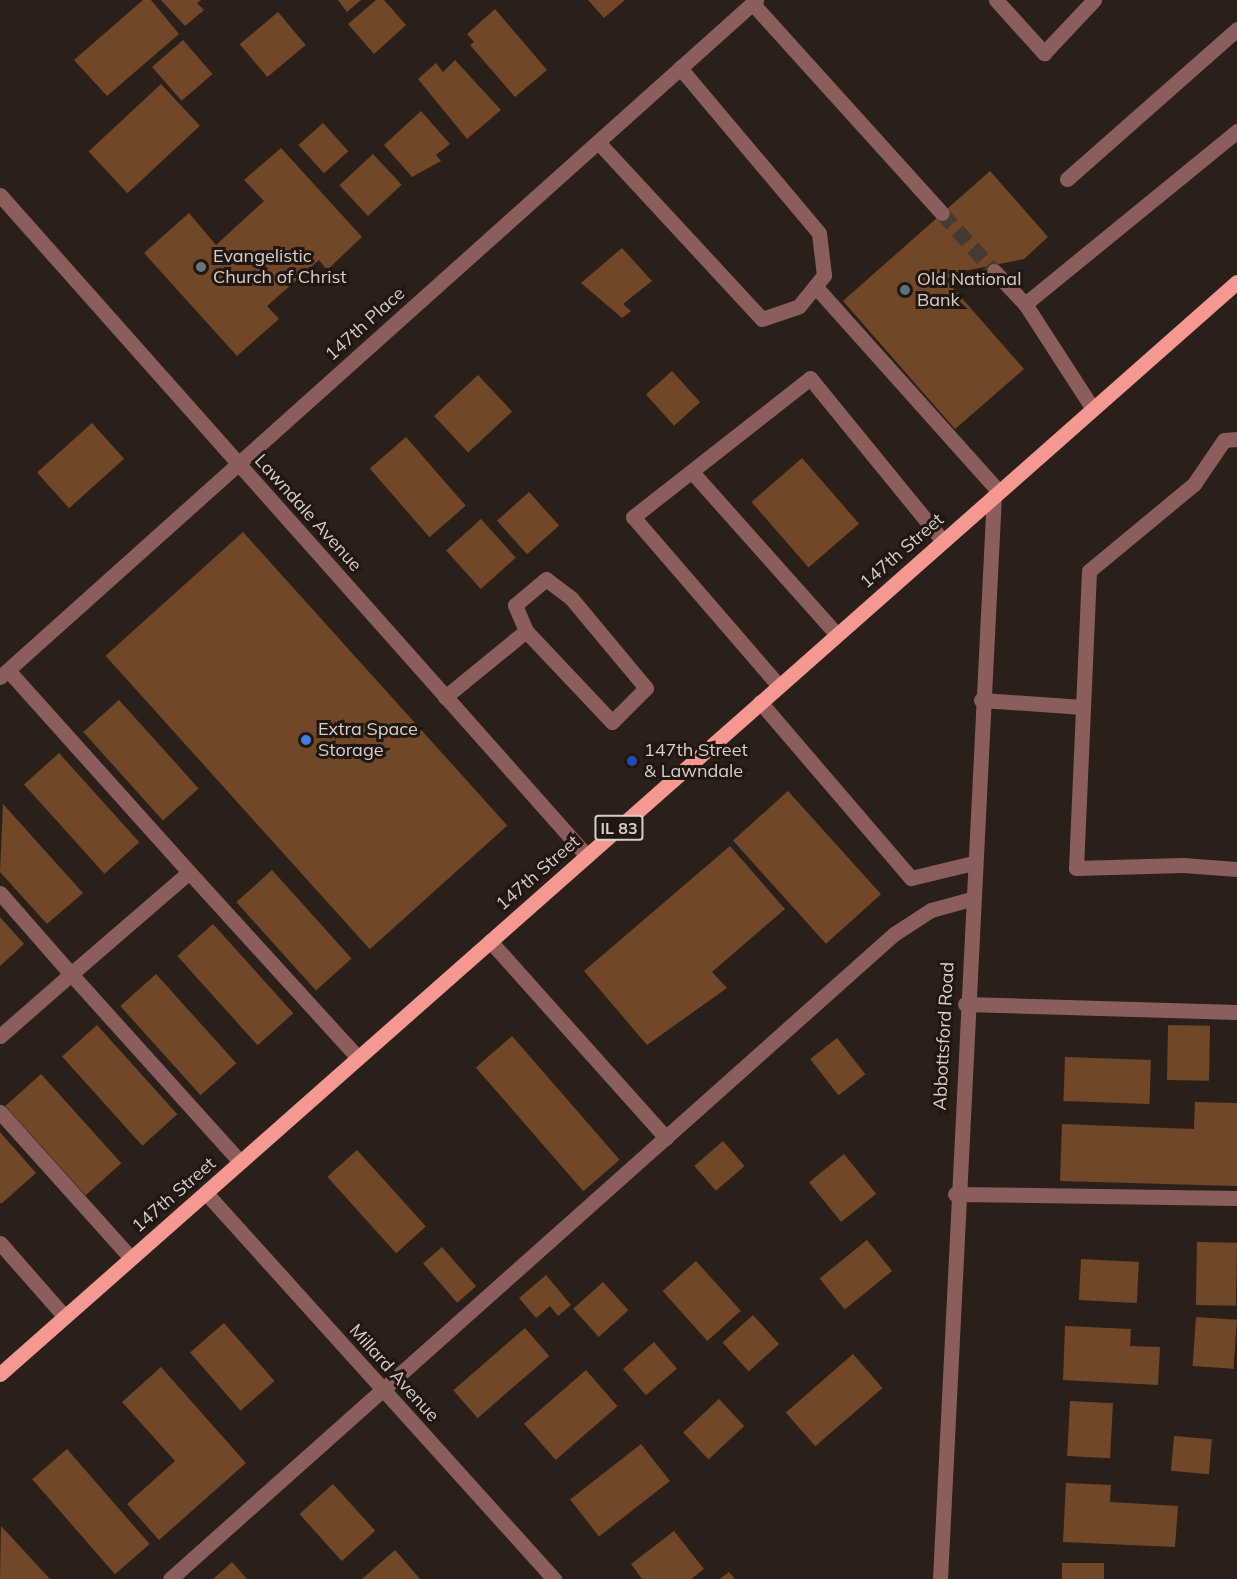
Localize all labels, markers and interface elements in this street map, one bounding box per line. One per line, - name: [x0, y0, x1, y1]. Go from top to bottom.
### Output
- place label: Evangelistic Church of Christ: [213, 246, 347, 288]
- marker: Evangelistic Church of Christ: [194, 260, 208, 274]
- place label: Old National Bank: [917, 269, 1021, 312]
- street label: 147th Place: [321, 283, 409, 365]
- marker: Old National Bank: [898, 283, 912, 297]
- street label: Lawndale Avenue: [250, 450, 366, 576]
- street label: 147th Street: [856, 509, 948, 593]
- place label: Extra Space Storage: [318, 719, 418, 762]
- marker: Extra Space Storage: [299, 733, 313, 747]
- place label: 147th Street & Lawndale: [644, 740, 748, 783]
- marker: 147th Street & Lawndale: [625, 754, 639, 768]
- road number: IL 83: [594, 815, 644, 841]
- street label: 147th Street: [492, 831, 584, 915]
- street label: Abbottsford Road: [929, 961, 959, 1111]
- street label: 147th Street: [128, 1153, 220, 1237]
- street label: Millard Avenue: [345, 1320, 443, 1426]

